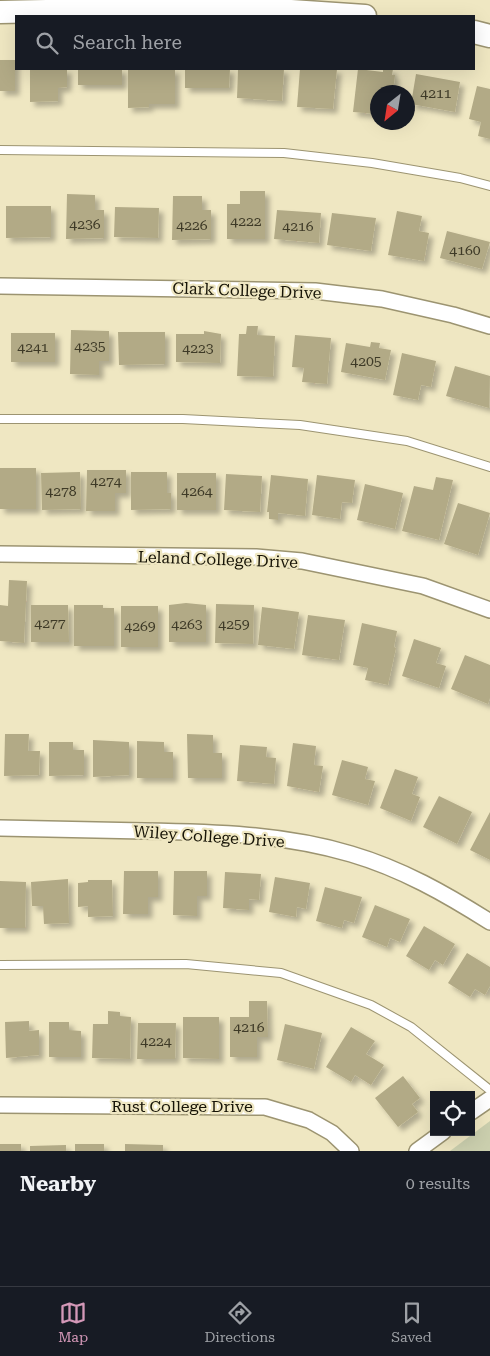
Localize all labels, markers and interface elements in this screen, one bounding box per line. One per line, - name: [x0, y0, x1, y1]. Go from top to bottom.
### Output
- search box: [15, 15, 475, 70]
- icon: search: [33, 29, 61, 57]
- text: Search here: [73, 31, 182, 54]
- north arrow: [370, 85, 415, 130]
- house number: 4211: [420, 85, 452, 101]
- house number: 4222: [230, 213, 262, 229]
- house number: 4236: [69, 216, 101, 232]
- house number: 4226: [176, 217, 208, 233]
- house number: 4216: [282, 218, 314, 234]
- house number: 4160: [449, 242, 481, 258]
- street label: Clark College Drive: [172, 278, 322, 303]
- house number: 4235: [74, 338, 106, 354]
- house number: 4241: [17, 339, 49, 355]
- house number: 4223: [182, 340, 214, 356]
- house number: 4205: [350, 353, 382, 369]
- house number: 4274: [90, 473, 122, 489]
- house number: 4278: [45, 483, 77, 499]
- house number: 4264: [181, 483, 213, 499]
- street label: Leland College Drive: [138, 547, 299, 572]
- house number: 4277: [34, 615, 66, 631]
- house number: 4263: [171, 616, 203, 632]
- house number: 4259: [218, 616, 250, 632]
- house number: 4269: [124, 618, 156, 634]
- street label: Wiley College Drive: [133, 822, 285, 851]
- house number: 4216: [233, 1019, 265, 1035]
- house number: 4224: [140, 1033, 172, 1049]
- map controls: [430, 1091, 475, 1136]
- button: locate: [430, 1091, 475, 1136]
- street label: Rust College Drive: [111, 1097, 253, 1116]
- text: Nearby: [20, 1172, 96, 1196]
- text: 0 results: [406, 1174, 470, 1193]
- tab: Map: [58, 1299, 88, 1345]
- tab: Directions: [204, 1299, 275, 1345]
- tab: Saved: [391, 1299, 432, 1345]

